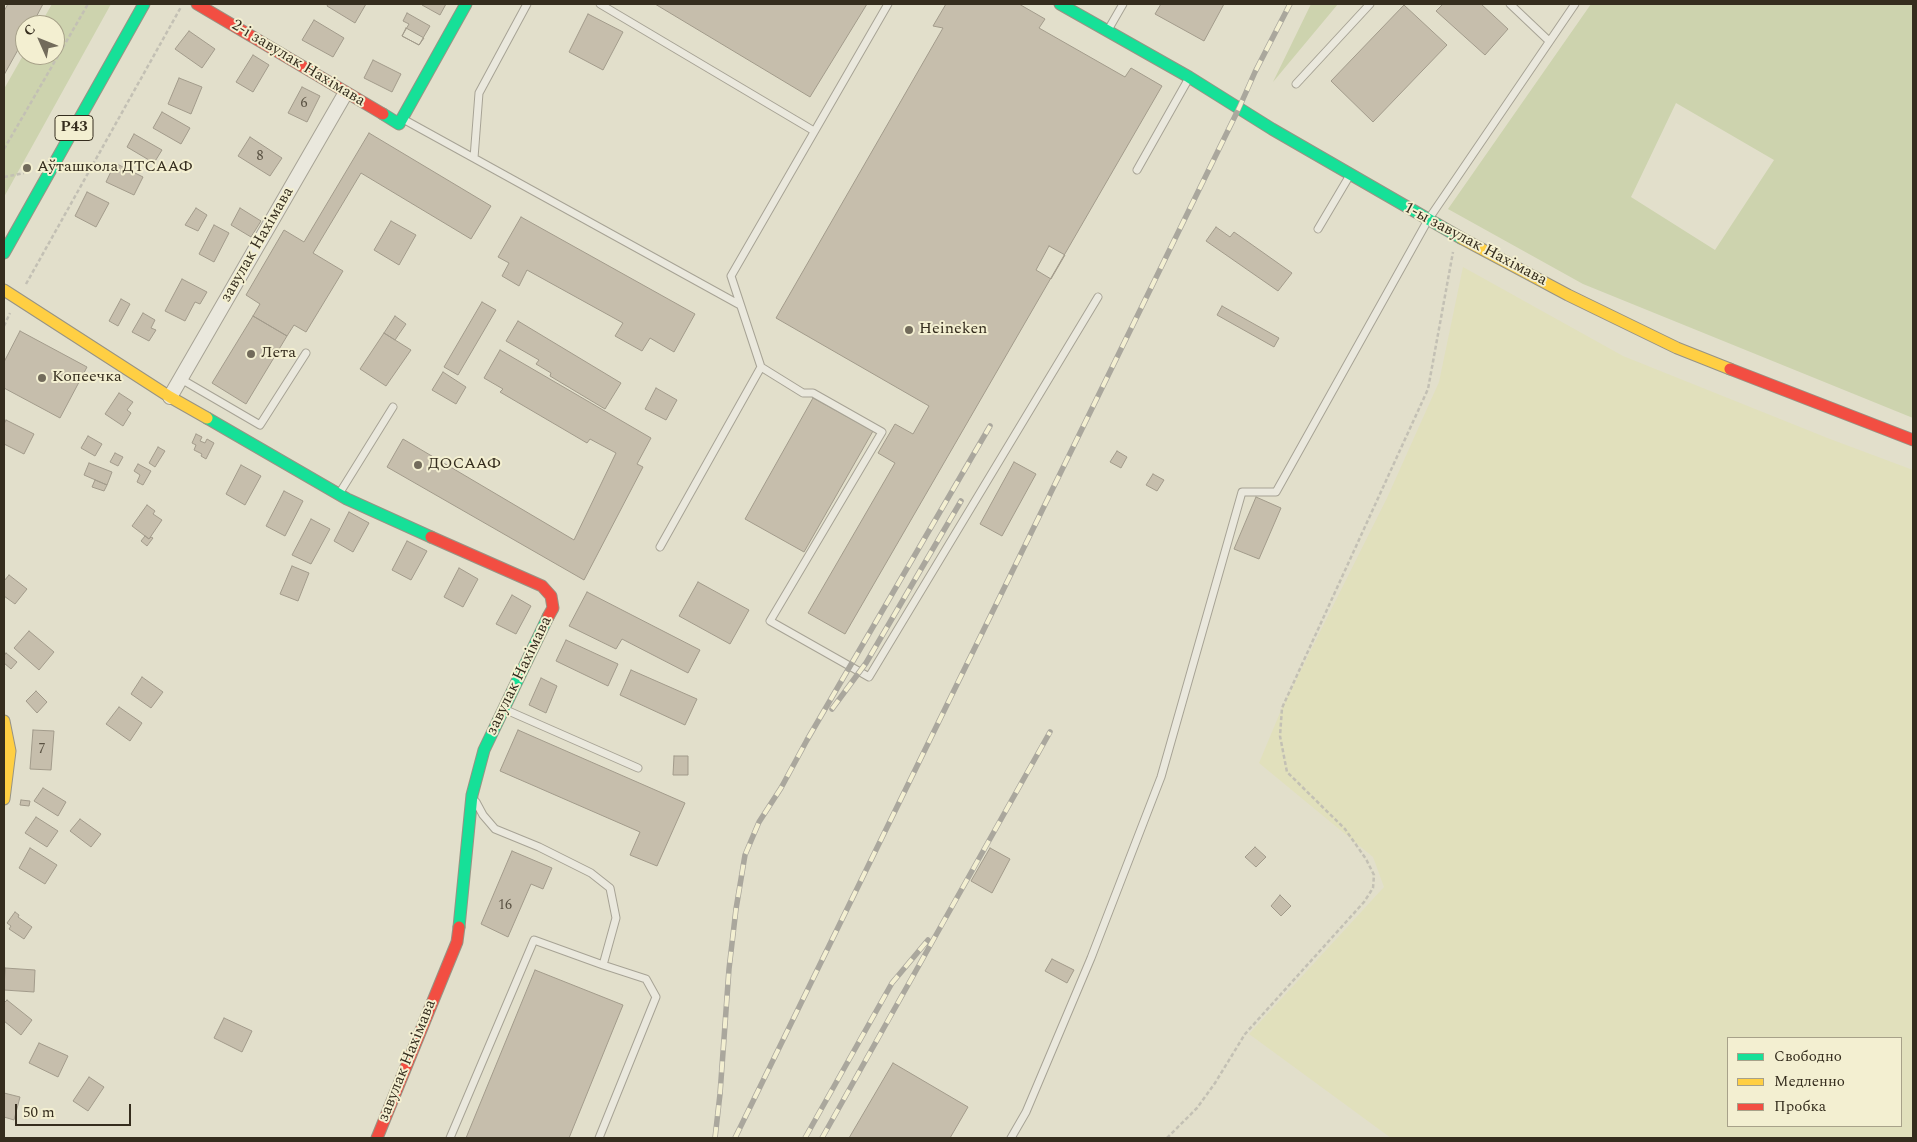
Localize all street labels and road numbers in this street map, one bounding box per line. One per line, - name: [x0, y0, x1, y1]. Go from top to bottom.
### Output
- street label: 2-і завулак Нахімава: [228, 16, 368, 112]
- road number: Р43: [55, 116, 93, 140]
- street label: завулак Нахімава: [217, 184, 299, 306]
- street label: 1-ы завулак Нахімава: [1400, 199, 1550, 291]
- street label: завулак Нахімава: [483, 614, 557, 738]
- street label: завулак Нахімава: [375, 997, 441, 1125]

